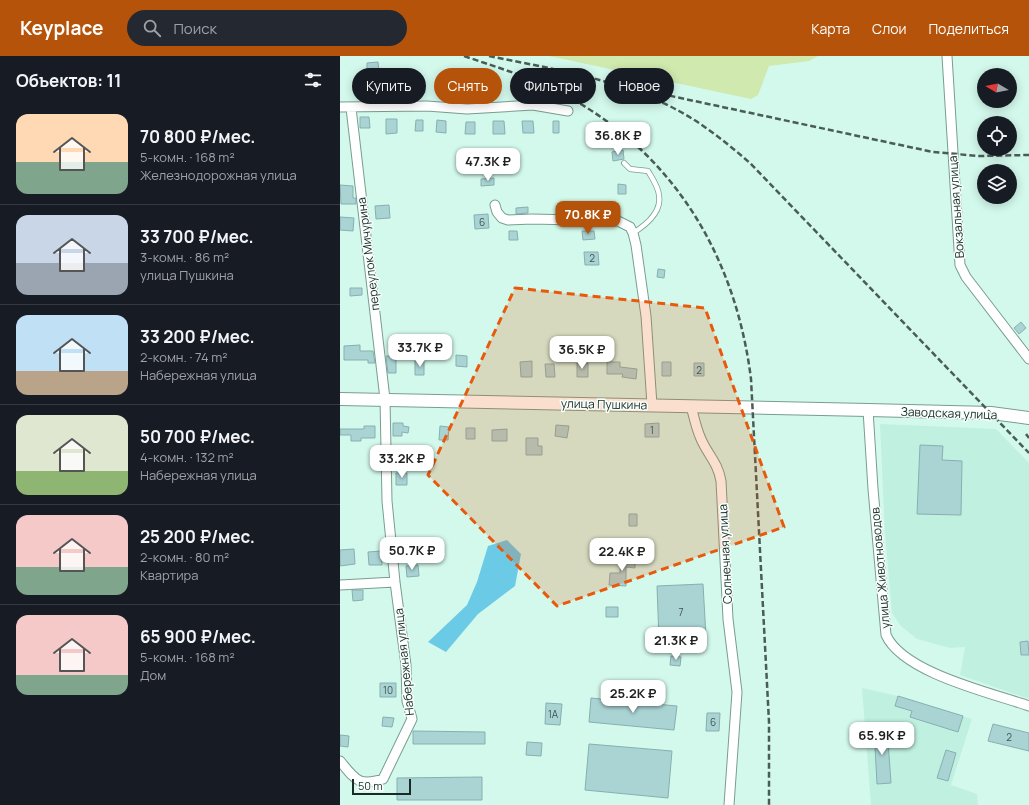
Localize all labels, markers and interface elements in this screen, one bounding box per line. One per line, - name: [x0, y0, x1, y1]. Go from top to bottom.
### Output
- search box: [127, 10, 407, 46]
- text: Keyplace: [20, 15, 103, 41]
- icon: search: [141, 17, 163, 39]
- text: Поиск: [173, 18, 217, 39]
- text: Карта: [811, 19, 850, 38]
- text: Слои: [872, 19, 906, 38]
- text: Поделиться: [928, 19, 1009, 38]
- chip: Купить: [352, 68, 426, 104]
- chip: Снять: [434, 68, 502, 104]
- chip: Фильтры: [510, 68, 596, 104]
- chip: Новое: [604, 68, 674, 104]
- north arrow: [977, 68, 1017, 108]
- map controls: [977, 68, 1017, 204]
- text: Объектов: 11: [16, 69, 121, 92]
- icon: filters: [302, 69, 324, 91]
- button: locate: [977, 116, 1017, 156]
- pin: 36.8K ₽: [581, 122, 655, 156]
- text: 70 800 ₽/мес.: [140, 125, 255, 148]
- text: 36.8K ₽: [594, 126, 642, 144]
- icon: home: [48, 130, 96, 178]
- text: 5-комн. · 168 m²: [140, 148, 235, 166]
- pin: 47.3K ₽: [451, 148, 525, 182]
- text: 47.3K ₽: [465, 152, 511, 170]
- street label: Вокзальная улица: [944, 155, 968, 259]
- button: layers: [977, 164, 1017, 204]
- text: Железнодорожная улица: [140, 166, 297, 184]
- street label: переулок Мичурина: [353, 197, 383, 311]
- pin: 70.8K ₽: [551, 201, 625, 235]
- text: 70.8K ₽: [564, 205, 612, 223]
- house number: 6: [479, 215, 485, 229]
- text: 33 700 ₽/мес.: [140, 225, 254, 248]
- icon: home: [48, 231, 96, 279]
- text: 3-комн. · 86 m²: [140, 248, 229, 266]
- house number: 2: [589, 251, 595, 265]
- text: улица Пушкина: [140, 266, 234, 284]
- text: 33 200 ₽/мес.: [140, 325, 255, 348]
- icon: home: [48, 331, 96, 379]
- pin: 33.7K ₽: [383, 334, 457, 368]
- pin: 36.5K ₽: [545, 336, 619, 370]
- text: 33.7K ₽: [397, 338, 443, 356]
- text: 36.5K ₽: [559, 340, 605, 358]
- text: 2-комн. · 74 m²: [140, 348, 227, 366]
- house number: 2: [696, 363, 702, 377]
- text: Набережная улица: [140, 366, 257, 384]
- street label: улица Пушкина: [561, 395, 647, 413]
- street label: Заводская улица: [900, 403, 998, 423]
- house number: 1: [650, 423, 654, 437]
- text: 50 700 ₽/мес.: [140, 425, 255, 448]
- icon: home: [48, 431, 96, 479]
- pin: 33.2K ₽: [365, 445, 439, 479]
- text: 4-комн. · 132 m²: [140, 448, 234, 466]
- text: 33.2K ₽: [379, 449, 425, 467]
- text: Набережная улица: [140, 466, 257, 484]
- street label: Солнечная улица: [714, 504, 736, 604]
- street label: улица Животноводов: [866, 506, 894, 629]
- text: 25 200 ₽/мес.: [140, 525, 255, 548]
- icon: home: [48, 531, 96, 579]
- pin: 50.7K ₽: [375, 537, 449, 571]
- pin: 22.4K ₽: [585, 538, 659, 572]
- text: 50.7K ₽: [389, 541, 435, 559]
- text: 22.4K ₽: [599, 542, 646, 560]
- text: 2-комн. · 80 m²: [140, 548, 229, 566]
- text: Квартира: [140, 566, 199, 584]
- house number: 7: [678, 605, 684, 619]
- street label: Набережная улица: [390, 607, 418, 717]
- text: 65 900 ₽/мес.: [140, 625, 256, 648]
- pin: 21.3K ₽: [639, 627, 713, 661]
- icon: home: [48, 631, 96, 679]
- text: 21.3K ₽: [654, 631, 698, 649]
- text: 5-комн. · 168 m²: [140, 648, 235, 666]
- text: Дом: [140, 666, 166, 684]
- pin: 25.2K ₽: [596, 680, 670, 714]
- house number: 10: [383, 683, 393, 697]
- text: 25.2K ₽: [610, 684, 656, 702]
- house number: 1А: [548, 707, 559, 721]
- house number: 6: [710, 715, 716, 729]
- pin: 65.9K ₽: [845, 722, 919, 756]
- text: 65.9K ₽: [858, 726, 906, 744]
- house number: 2: [1006, 730, 1012, 744]
- scale bar: [352, 777, 411, 796]
- text: 50 m: [358, 778, 383, 793]

